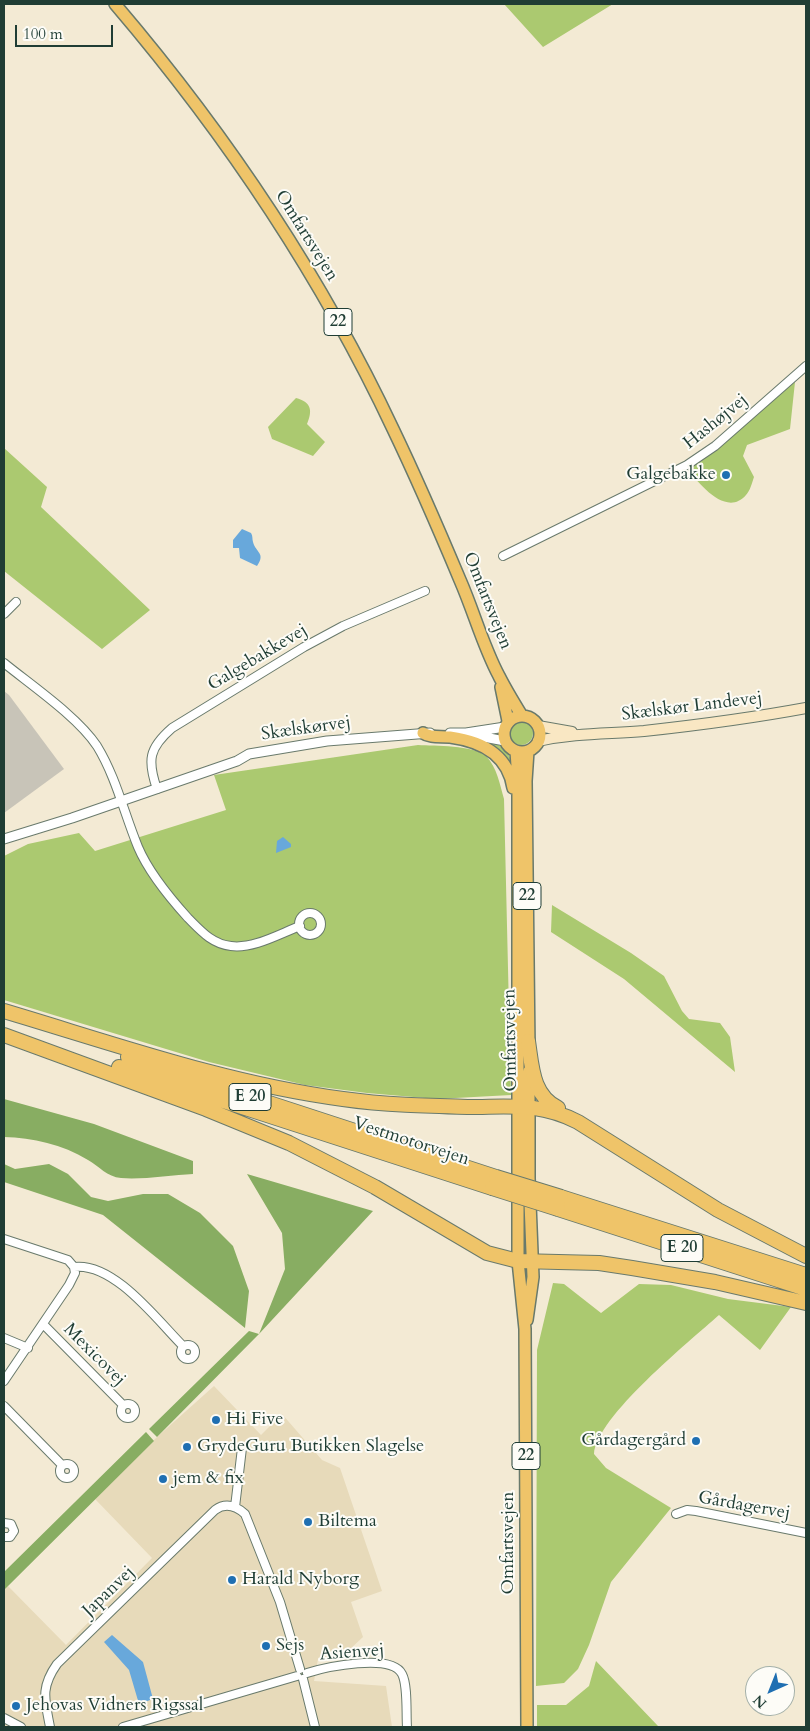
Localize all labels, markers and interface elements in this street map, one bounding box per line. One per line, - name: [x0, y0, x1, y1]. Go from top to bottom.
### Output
- scale bar: [18, 15, 115, 47]
- text: 100 m: [23, 24, 63, 44]
- street label: Omfartsvejen: [270, 187, 342, 285]
- road number: 22: [324, 308, 352, 336]
- street label: Hashøjvej: [680, 390, 752, 454]
- place label: Galgebakke: [626, 464, 716, 486]
- marker: Galgebakke: [720, 469, 732, 481]
- street label: Omfartsvejen: [458, 549, 516, 653]
- street label: Galgebakkevej: [204, 620, 312, 696]
- street label: Skælskør Landevej: [620, 688, 764, 726]
- street label: Skælskørvej: [260, 712, 352, 746]
- road number: 22: [513, 882, 541, 909]
- street label: Omfartsvejen: [499, 988, 523, 1092]
- road number: E 20: [229, 1084, 271, 1110]
- street label: Vestmotorvejen: [350, 1113, 472, 1171]
- road number: E 20: [661, 1234, 703, 1262]
- street label: Mexicovej: [58, 1319, 130, 1391]
- place label: Hi Five: [226, 1409, 284, 1431]
- marker: Hi Five: [210, 1414, 222, 1426]
- place label: Gårdagergård: [581, 1430, 686, 1452]
- marker: Gårdagergård: [690, 1435, 702, 1447]
- place label: GrydeGuru Butikken Slagelse: [197, 1436, 424, 1458]
- marker: GrydeGuru Butikken Slagelse: [181, 1441, 193, 1453]
- road number: 22: [512, 1442, 540, 1470]
- place label: jem & fix: [173, 1468, 244, 1490]
- marker: jem & fix: [157, 1473, 169, 1485]
- street label: Gårdagervej: [696, 1487, 792, 1525]
- street label: Omfartsvejen: [498, 1491, 520, 1595]
- place label: Biltema: [318, 1511, 377, 1533]
- marker: Biltema: [302, 1516, 314, 1528]
- street label: Japanvej: [79, 1562, 139, 1622]
- place label: Harald Nyborg: [242, 1569, 359, 1591]
- marker: Harald Nyborg: [226, 1574, 238, 1586]
- place label: Sejs: [276, 1635, 304, 1657]
- marker: Sejs: [260, 1640, 272, 1652]
- street label: Asienvej: [319, 1640, 385, 1666]
- north arrow: [745, 1666, 795, 1716]
- text: N: [749, 1690, 771, 1712]
- place label: Jehovas Vidners Rigssal: [26, 1695, 203, 1717]
- marker: Jehovas Vidners Rigssal: [10, 1700, 22, 1712]

